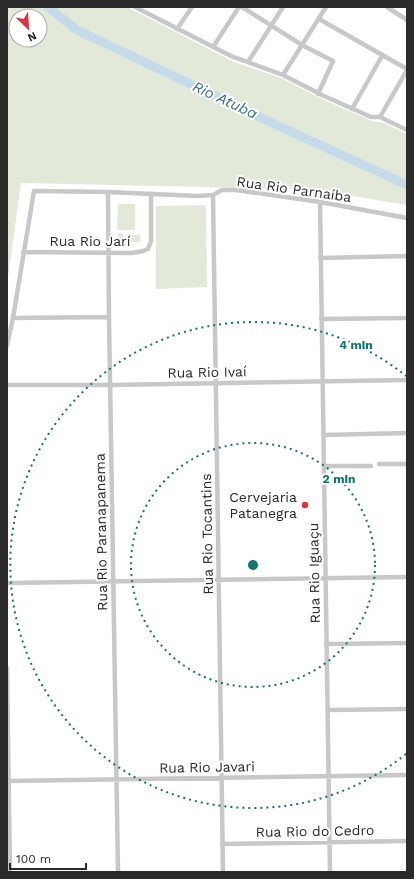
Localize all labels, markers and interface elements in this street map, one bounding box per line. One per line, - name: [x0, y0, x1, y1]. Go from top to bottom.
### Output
- north arrow: [8, 8, 48, 48]
- text: N: [26, 29, 38, 44]
- water label: Rio Atuba: [190, 77, 260, 123]
- street label: Rua Rio Parnaíba: [236, 173, 352, 205]
- street label: Rua Rio Jarí: [49, 233, 131, 249]
- text: 4 min: [339, 338, 373, 352]
- street label: Rua Rio Ivaí: [167, 363, 247, 381]
- street label: Rua Rio Paranapanema: [92, 453, 110, 611]
- text: 2 min: [323, 472, 355, 486]
- street label: Rua Rio Tocantins: [198, 473, 216, 595]
- place label: Cervejaria Patanegra: [229, 489, 297, 521]
- marker: Cervejaria Patanegra: [300, 500, 310, 510]
- street label: Rua Rio Iguaçu: [305, 522, 323, 624]
- centre of rings: [246, 558, 260, 572]
- street label: Rua Rio Javari: [159, 758, 255, 776]
- street label: Rua Rio do Cedro: [256, 822, 374, 840]
- scale bar: [10, 845, 86, 871]
- text: 100 m: [16, 852, 51, 866]

